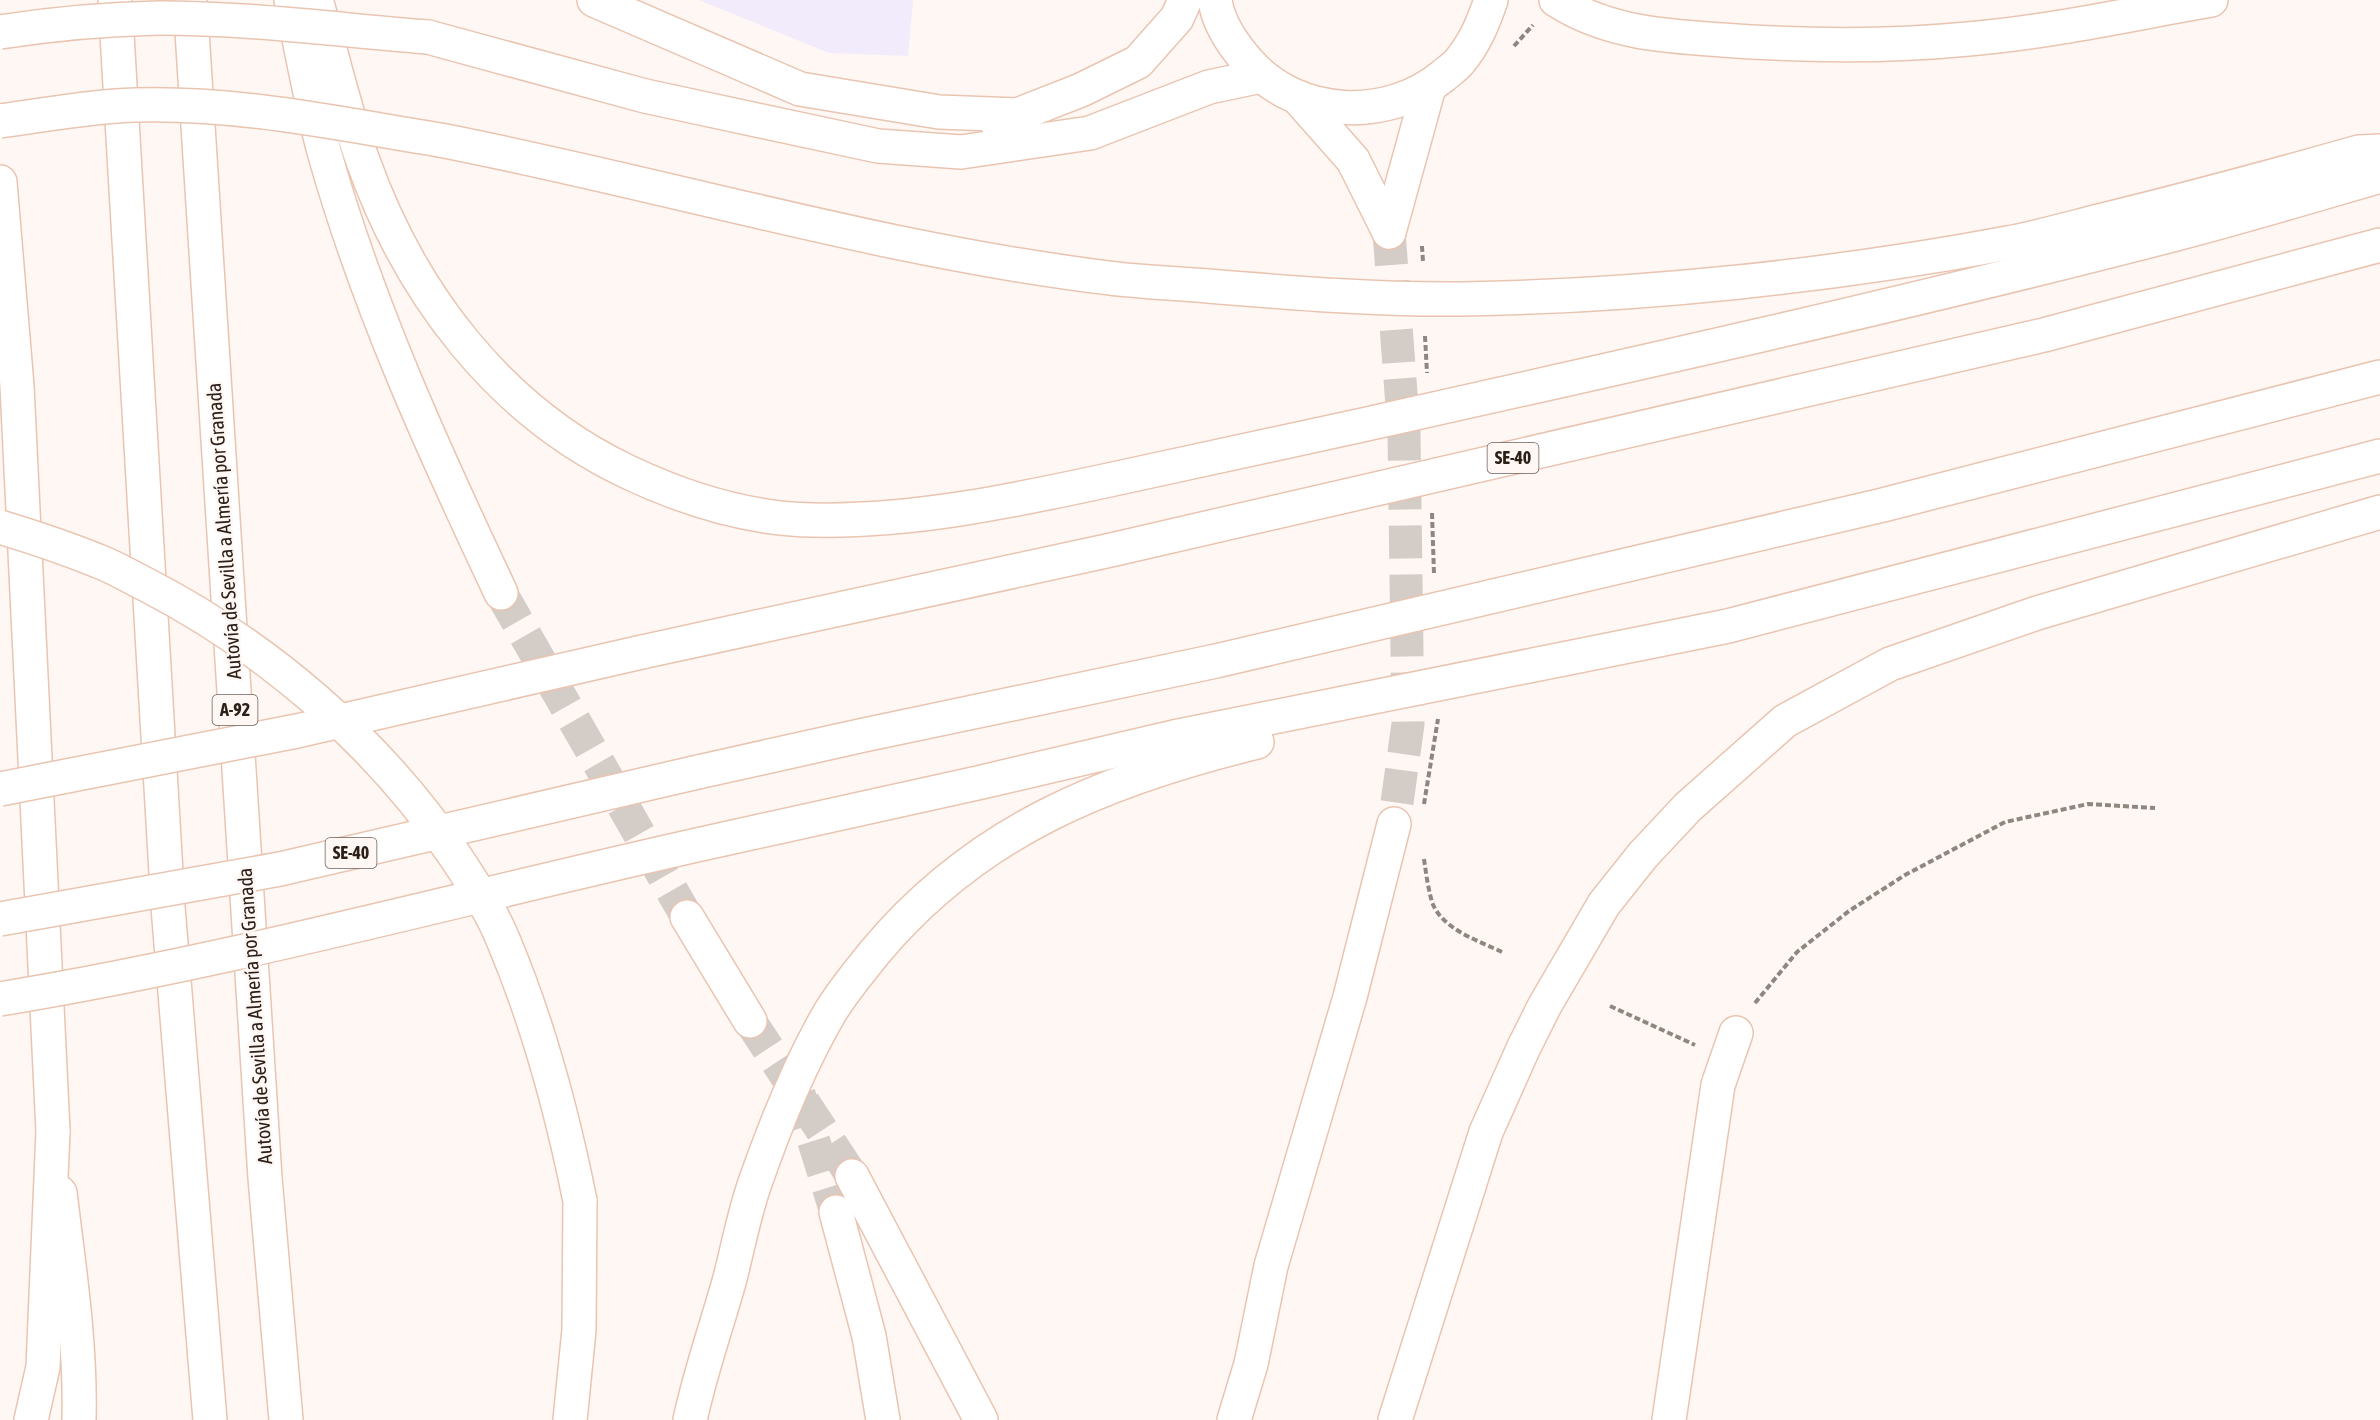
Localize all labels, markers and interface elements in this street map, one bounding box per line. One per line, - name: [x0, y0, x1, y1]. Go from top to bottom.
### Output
- street label: Autovía de Sevilla a Almería por Granada: [202, 382, 245, 680]
- road number: SE-40: [1488, 443, 1538, 473]
- road number: A-92: [212, 695, 258, 725]
- road number: SE-40: [326, 838, 376, 868]
- street label: Autovía de Sevilla a Almería por Granada: [233, 867, 276, 1165]

